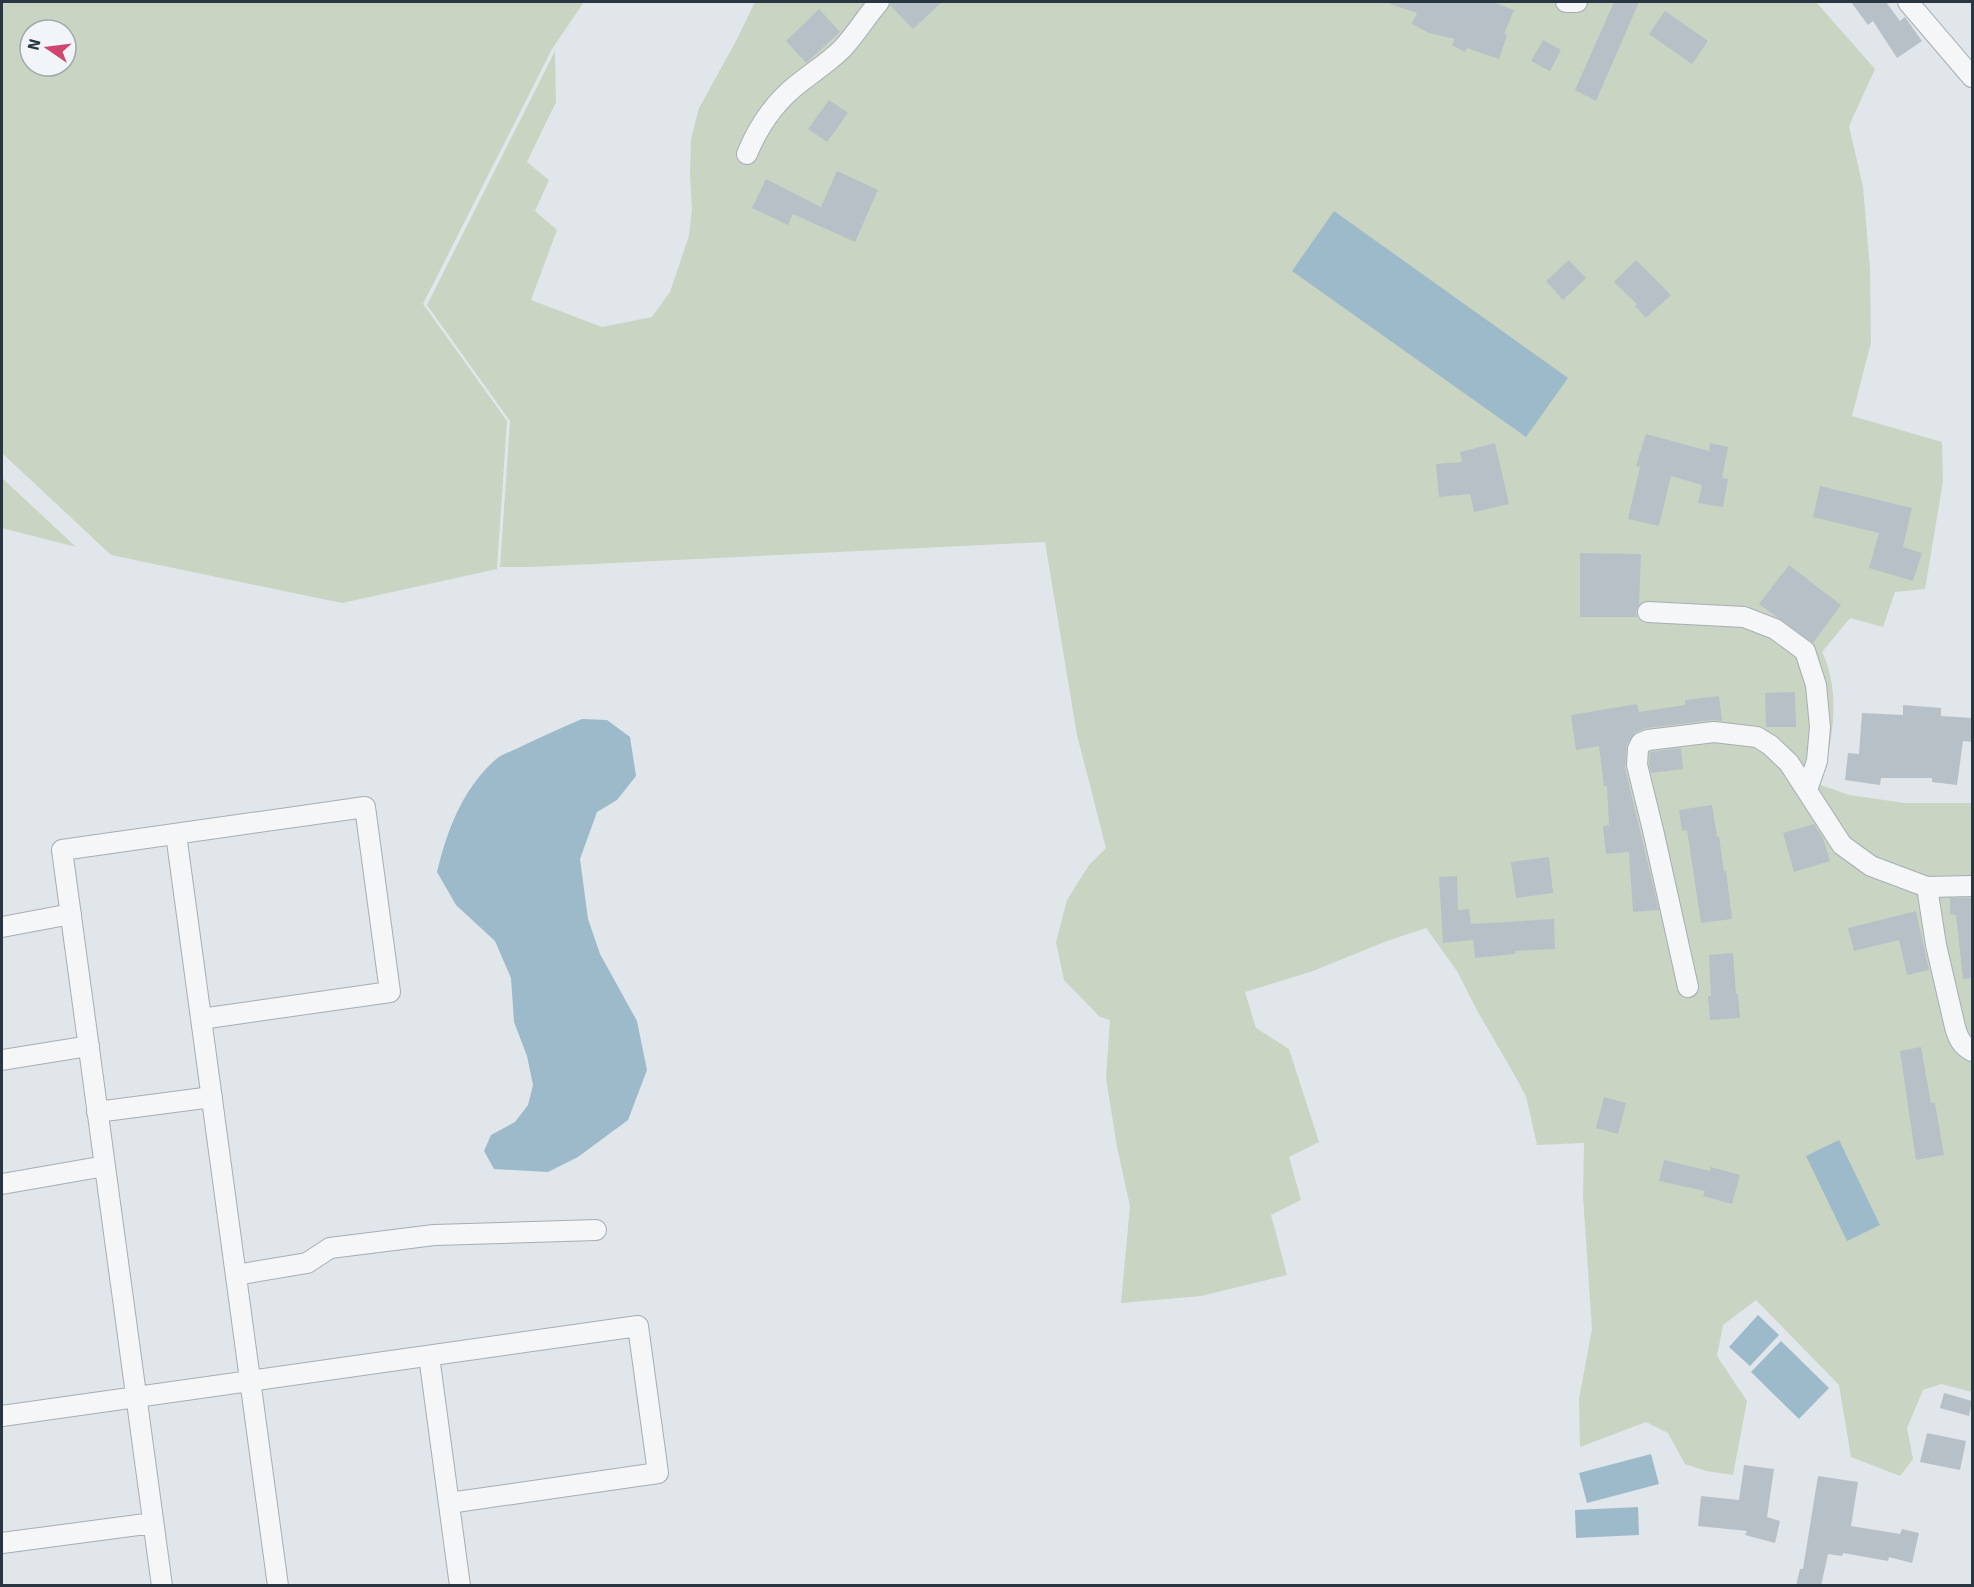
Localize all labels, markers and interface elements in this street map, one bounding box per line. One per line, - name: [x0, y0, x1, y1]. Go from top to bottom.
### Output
- north arrow: [18, 18, 78, 78]
- text: N: [23, 37, 45, 52]

